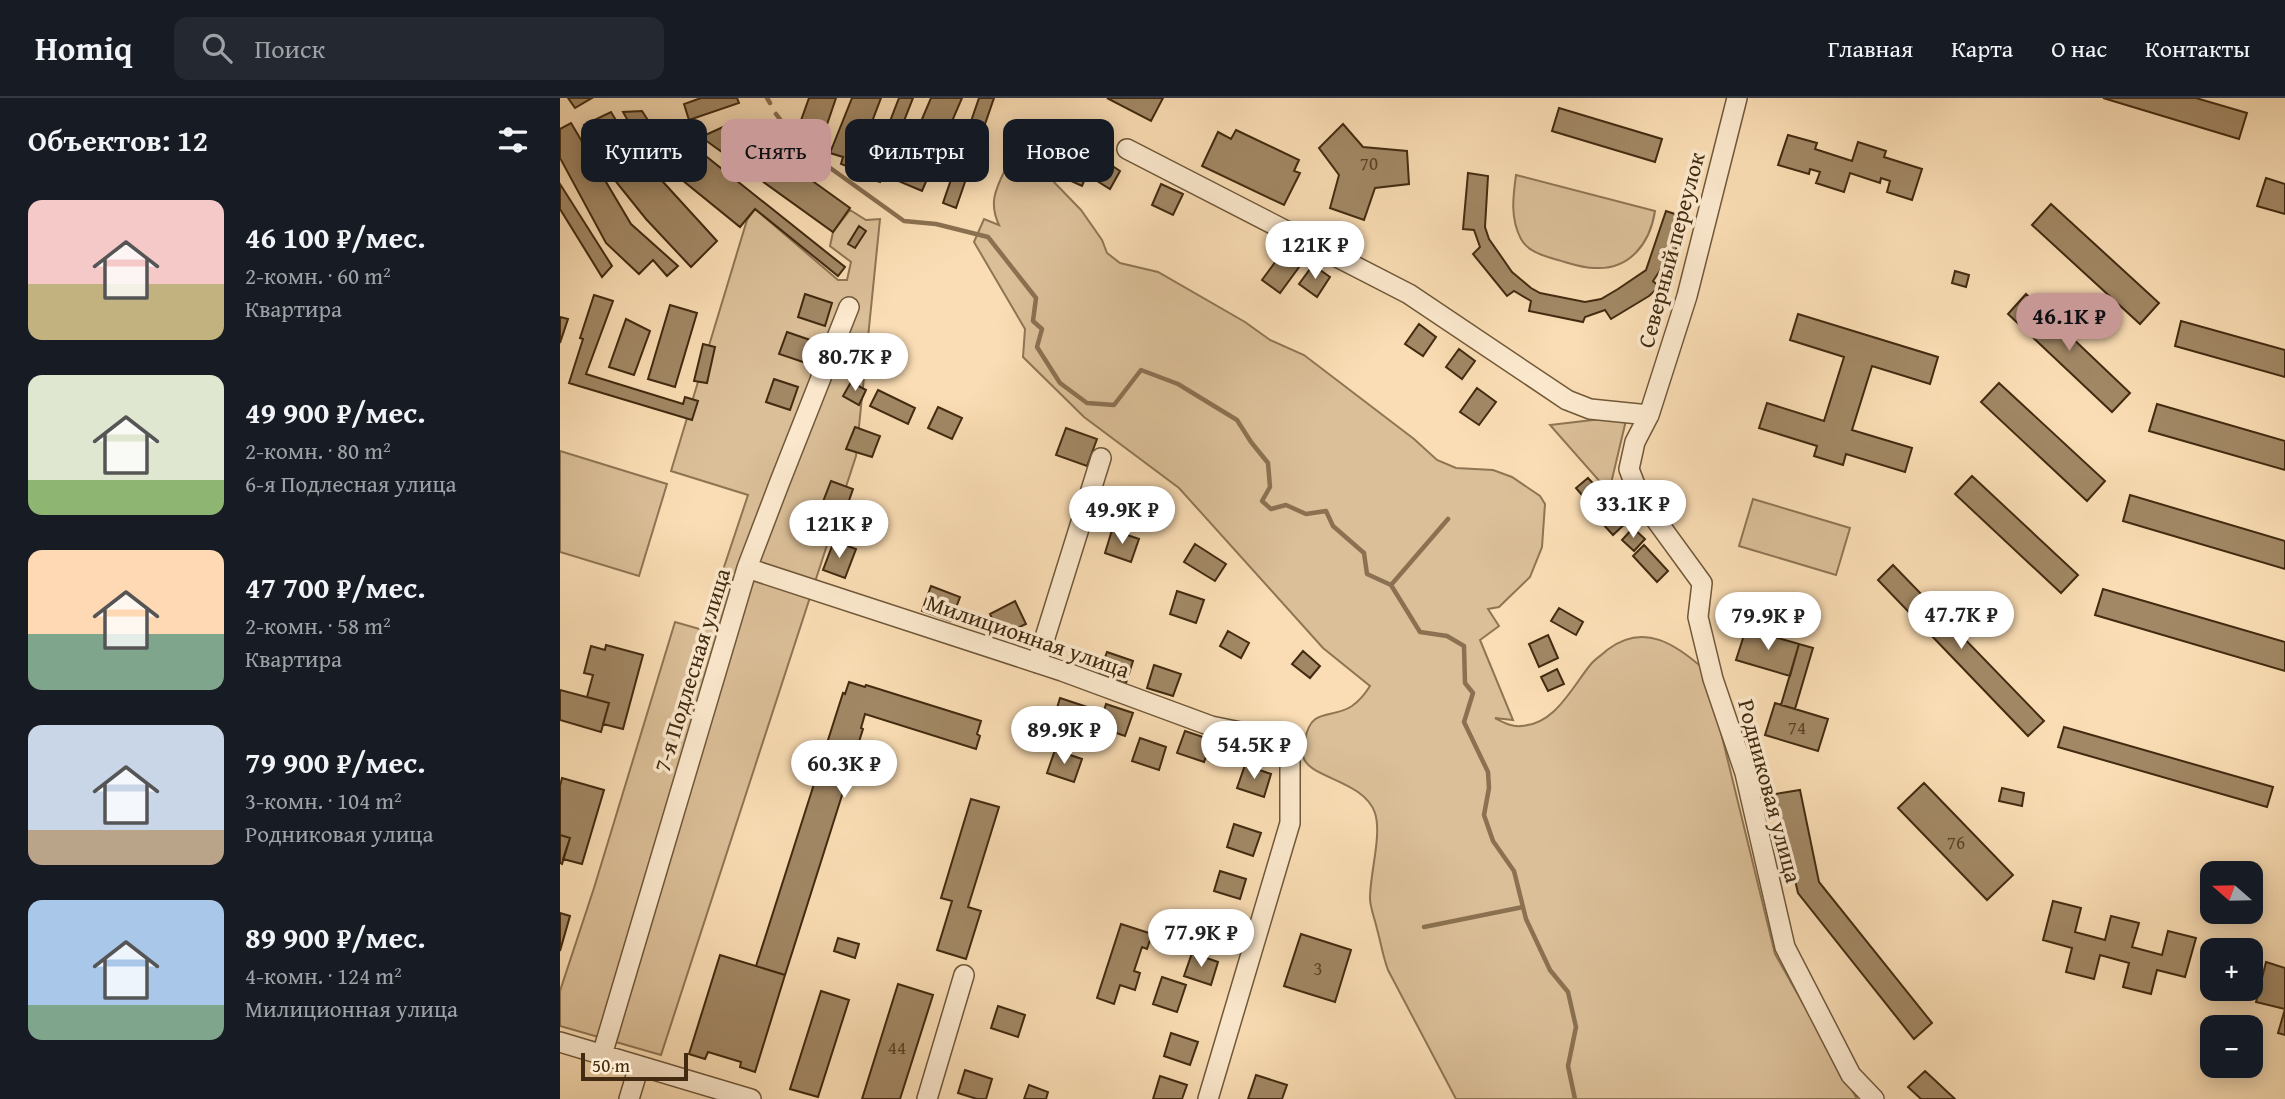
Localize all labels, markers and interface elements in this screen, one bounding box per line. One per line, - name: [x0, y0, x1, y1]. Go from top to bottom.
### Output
- search box: [174, 17, 664, 80]
- text: Homiq: [35, 24, 132, 72]
- icon: search: [198, 29, 236, 67]
- text: Поиск: [254, 29, 325, 68]
- text: Главная: [1828, 31, 1913, 66]
- text: Карта: [1951, 31, 2013, 66]
- text: О нас: [2051, 31, 2107, 66]
- text: Контакты: [2145, 31, 2250, 66]
- text: Объектов: 12: [28, 118, 208, 162]
- chip: Купить: [581, 119, 707, 182]
- chip: Снять: [721, 119, 831, 182]
- chip: Фильтры: [845, 119, 989, 182]
- chip: Новое: [1003, 119, 1114, 182]
- icon: filters: [494, 121, 532, 159]
- house number: 70: [1360, 149, 1378, 177]
- street label: Северный переулок: [1629, 149, 1712, 351]
- text: 46 100 ₽/мес.: [245, 215, 426, 259]
- pin: 121K ₽: [1258, 222, 1372, 281]
- text: 121K ₽: [1281, 227, 1349, 260]
- icon: home: [84, 228, 168, 312]
- text: 2-комн. · 60 m²: [245, 259, 391, 292]
- text: Квартира: [245, 292, 342, 325]
- pin: 46.1K ₽: [2004, 294, 2134, 353]
- text: 46.1K ₽: [2032, 299, 2106, 332]
- pin: 80.7K ₽: [790, 334, 920, 393]
- text: 80.7K ₽: [818, 339, 892, 372]
- text: 49 900 ₽/мес.: [245, 390, 426, 434]
- icon: home: [84, 403, 168, 487]
- text: 2-комн. · 80 m²: [245, 434, 391, 467]
- text: 6-я Подлесная улица: [245, 467, 456, 500]
- pin: 33.1K ₽: [1568, 480, 1698, 540]
- pin: 49.9K ₽: [1057, 486, 1187, 546]
- text: 33.1K ₽: [1596, 486, 1670, 519]
- text: 49.9K ₽: [1085, 492, 1159, 525]
- pin: 121K ₽: [782, 500, 896, 560]
- text: 121K ₽: [805, 506, 873, 539]
- street label: 7-я Подлесная улица: [645, 564, 738, 776]
- text: 47 700 ₽/мес.: [245, 565, 426, 609]
- icon: home: [84, 578, 168, 662]
- street label: Милиционная улица: [922, 585, 1134, 686]
- pin: 79.9K ₽: [1703, 592, 1833, 652]
- pin: 47.7K ₽: [1896, 592, 2026, 651]
- text: 47.7K ₽: [1924, 597, 1998, 630]
- text: 79.9K ₽: [1731, 598, 1805, 631]
- text: 2-комн. · 58 m²: [245, 609, 391, 642]
- text: Квартира: [245, 642, 342, 675]
- street label: Родниковая улица: [1730, 696, 1811, 886]
- pin: 89.9K ₽: [999, 706, 1129, 766]
- text: 89.9K ₽: [1027, 712, 1101, 745]
- house number: 74: [1788, 713, 1806, 741]
- pin: 54.5K ₽: [1189, 722, 1319, 781]
- text: 54.5K ₽: [1217, 727, 1291, 760]
- text: 79 900 ₽/мес.: [245, 740, 426, 784]
- pin: 60.3K ₽: [779, 740, 909, 800]
- text: 60.3K ₽: [807, 746, 881, 779]
- icon: home: [84, 753, 168, 837]
- text: 3-комн. · 104 m²: [245, 784, 402, 817]
- text: Родниковая улица: [245, 817, 433, 850]
- house number: 76: [1947, 828, 1965, 856]
- north arrow: [2200, 861, 2263, 924]
- map controls: [2200, 861, 2263, 1078]
- pin: 77.9K ₽: [1136, 910, 1266, 969]
- text: 89 900 ₽/мес.: [245, 915, 426, 959]
- text: 77.9K ₽: [1164, 915, 1238, 948]
- icon: home: [84, 928, 168, 1012]
- button: +: [2200, 938, 2263, 1001]
- house number: 3: [1313, 954, 1323, 982]
- text: 4-комн. · 124 m²: [245, 959, 402, 992]
- text: Милиционная улица: [245, 992, 458, 1025]
- button: −: [2200, 1015, 2263, 1078]
- house number: 44: [888, 1033, 906, 1061]
- scale bar: [581, 1050, 688, 1082]
- text: 50 m: [592, 1051, 630, 1079]

